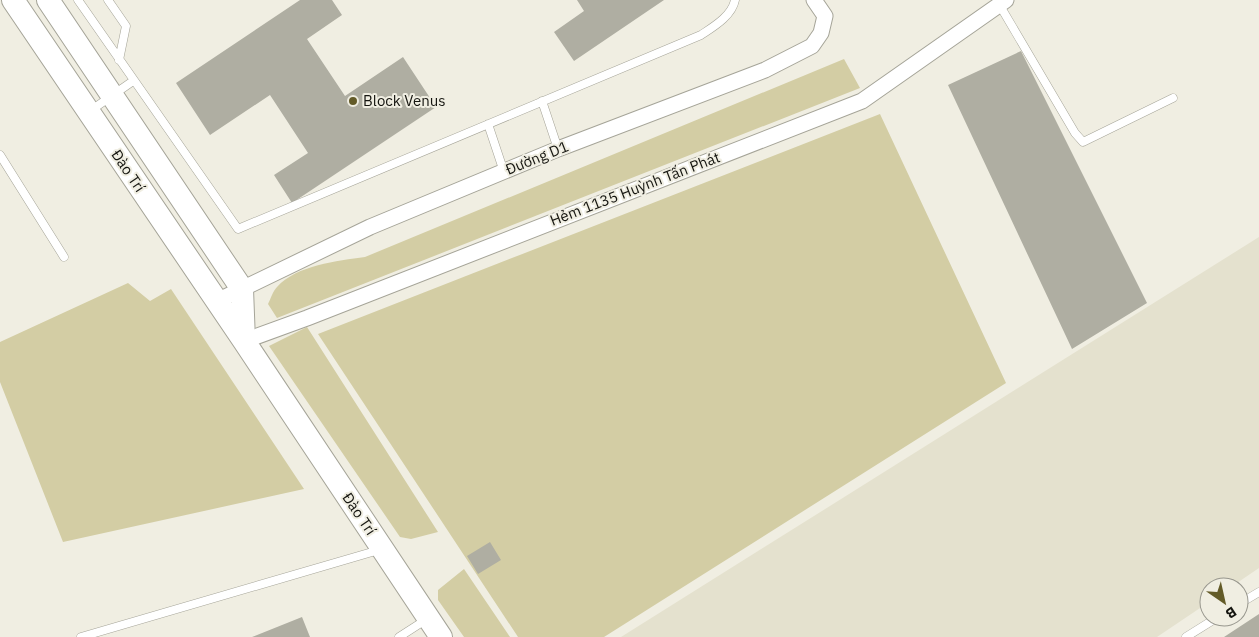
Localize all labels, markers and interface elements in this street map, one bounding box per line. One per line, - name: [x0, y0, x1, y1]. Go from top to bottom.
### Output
- place label: Block Venus: [363, 91, 446, 110]
- marker: Block Venus: [347, 95, 359, 107]
- street label: Đường D1: [503, 136, 571, 179]
- street label: Đào Trí: [107, 146, 150, 196]
- street label: Hẻm 1135 Huỳnh Tấn Phát: [547, 147, 723, 230]
- street label: Đào Trí: [338, 489, 381, 539]
- north arrow: [1199, 577, 1249, 627]
- text: B: [1222, 603, 1240, 623]

